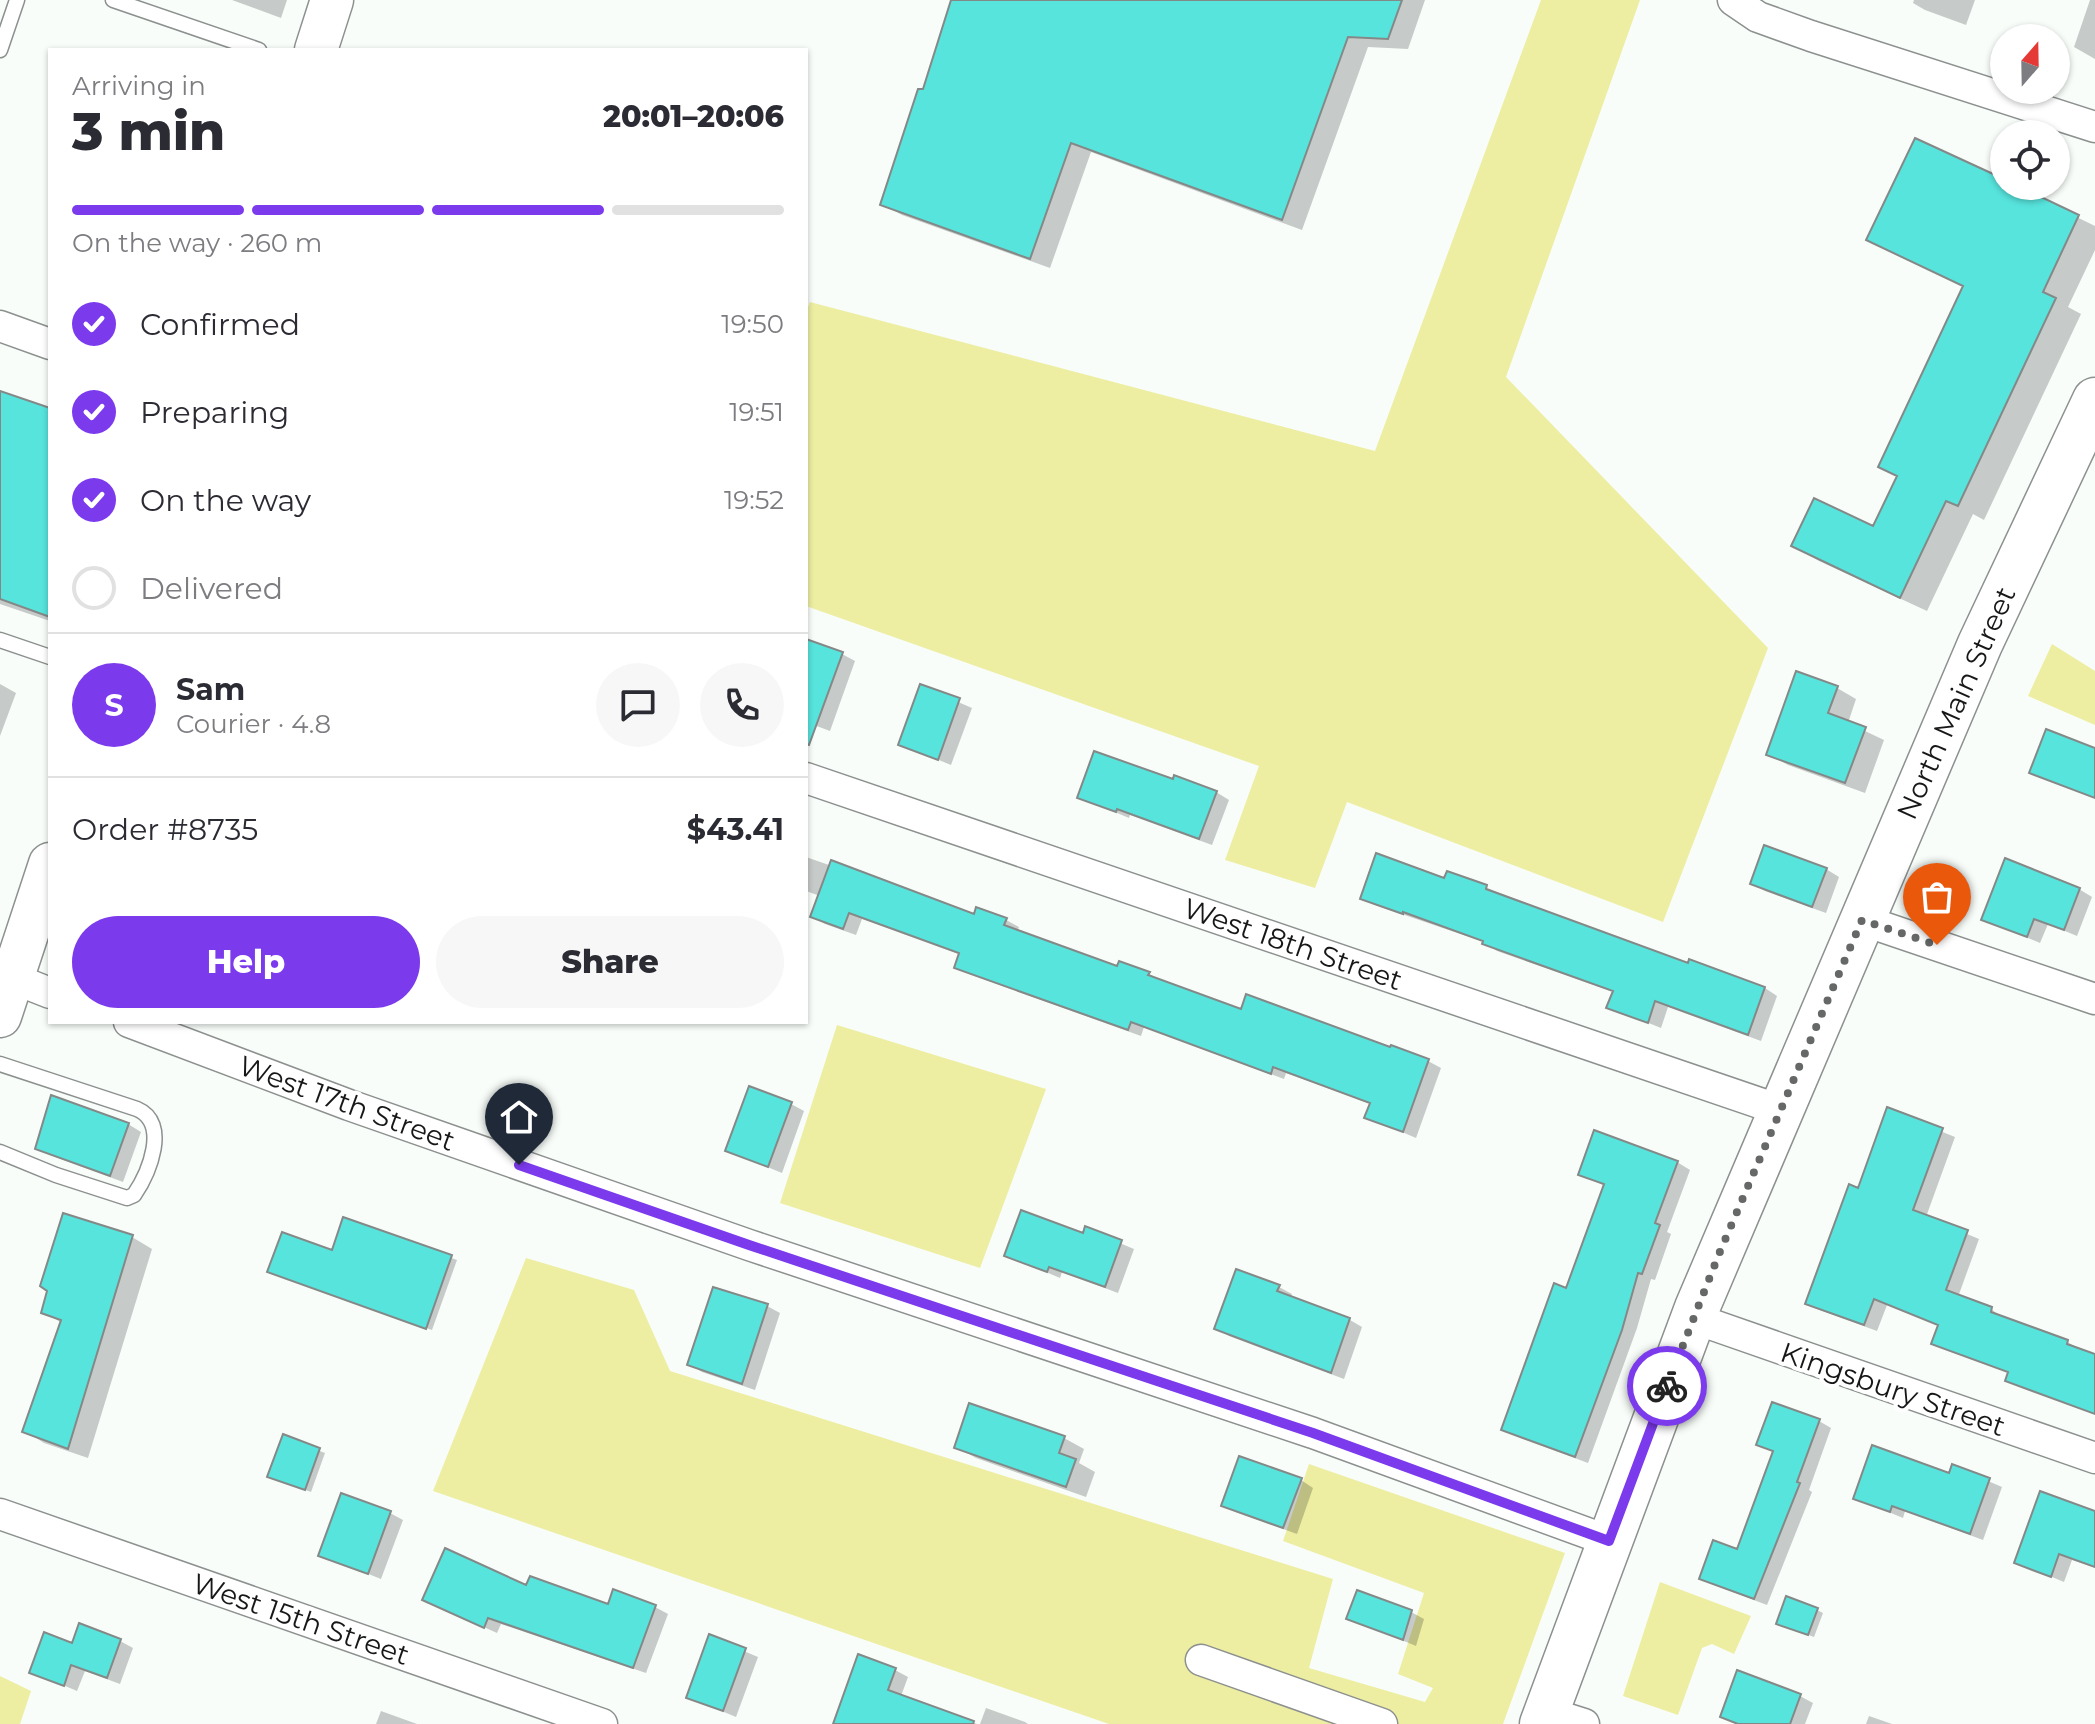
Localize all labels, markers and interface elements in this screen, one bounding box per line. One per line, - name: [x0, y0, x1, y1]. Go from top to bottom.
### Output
- north arrow: [1990, 24, 2070, 104]
- map controls: [1990, 24, 2070, 200]
- text: Arriving in: [72, 70, 206, 102]
- text: 20:01–20:06: [603, 98, 784, 135]
- text: 3 min: [72, 100, 225, 163]
- button: locate: [1990, 120, 2070, 200]
- text: On the way · 260 m: [72, 227, 322, 259]
- icon: check: [72, 302, 116, 346]
- text: Confirmed: [140, 306, 300, 343]
- text: 19:50: [721, 308, 784, 340]
- icon: check: [72, 390, 116, 434]
- text: Preparing: [140, 394, 289, 431]
- text: 19:51: [729, 396, 784, 428]
- icon: check: [72, 478, 116, 522]
- text: On the way: [140, 482, 311, 519]
- text: 19:52: [724, 484, 784, 516]
- text: Delivered: [140, 570, 283, 607]
- street label: North Main Street: [1889, 581, 2023, 825]
- button: chat: [596, 663, 680, 747]
- button: phone: [700, 663, 784, 747]
- text: Sam: [176, 671, 245, 708]
- text: S: [104, 687, 124, 724]
- text: Courier · 4.8: [176, 708, 331, 740]
- text: Order #8735: [72, 811, 258, 848]
- text: $43.41: [687, 811, 784, 848]
- pin: [1903, 863, 1971, 945]
- icon: bag: [1915, 875, 1959, 919]
- street label: West 18th Street: [1179, 891, 1407, 997]
- button: Help: [72, 916, 420, 1008]
- button: Share: [436, 916, 784, 1008]
- street label: West 17th Street: [234, 1048, 460, 1158]
- pin: [485, 1083, 553, 1165]
- icon: home: [497, 1095, 541, 1139]
- street label: Kingsbury Street: [1776, 1335, 2010, 1443]
- courier: [1627, 1346, 1707, 1426]
- icon: bike: [1645, 1364, 1689, 1408]
- street label: West 15th Street: [188, 1566, 414, 1672]

